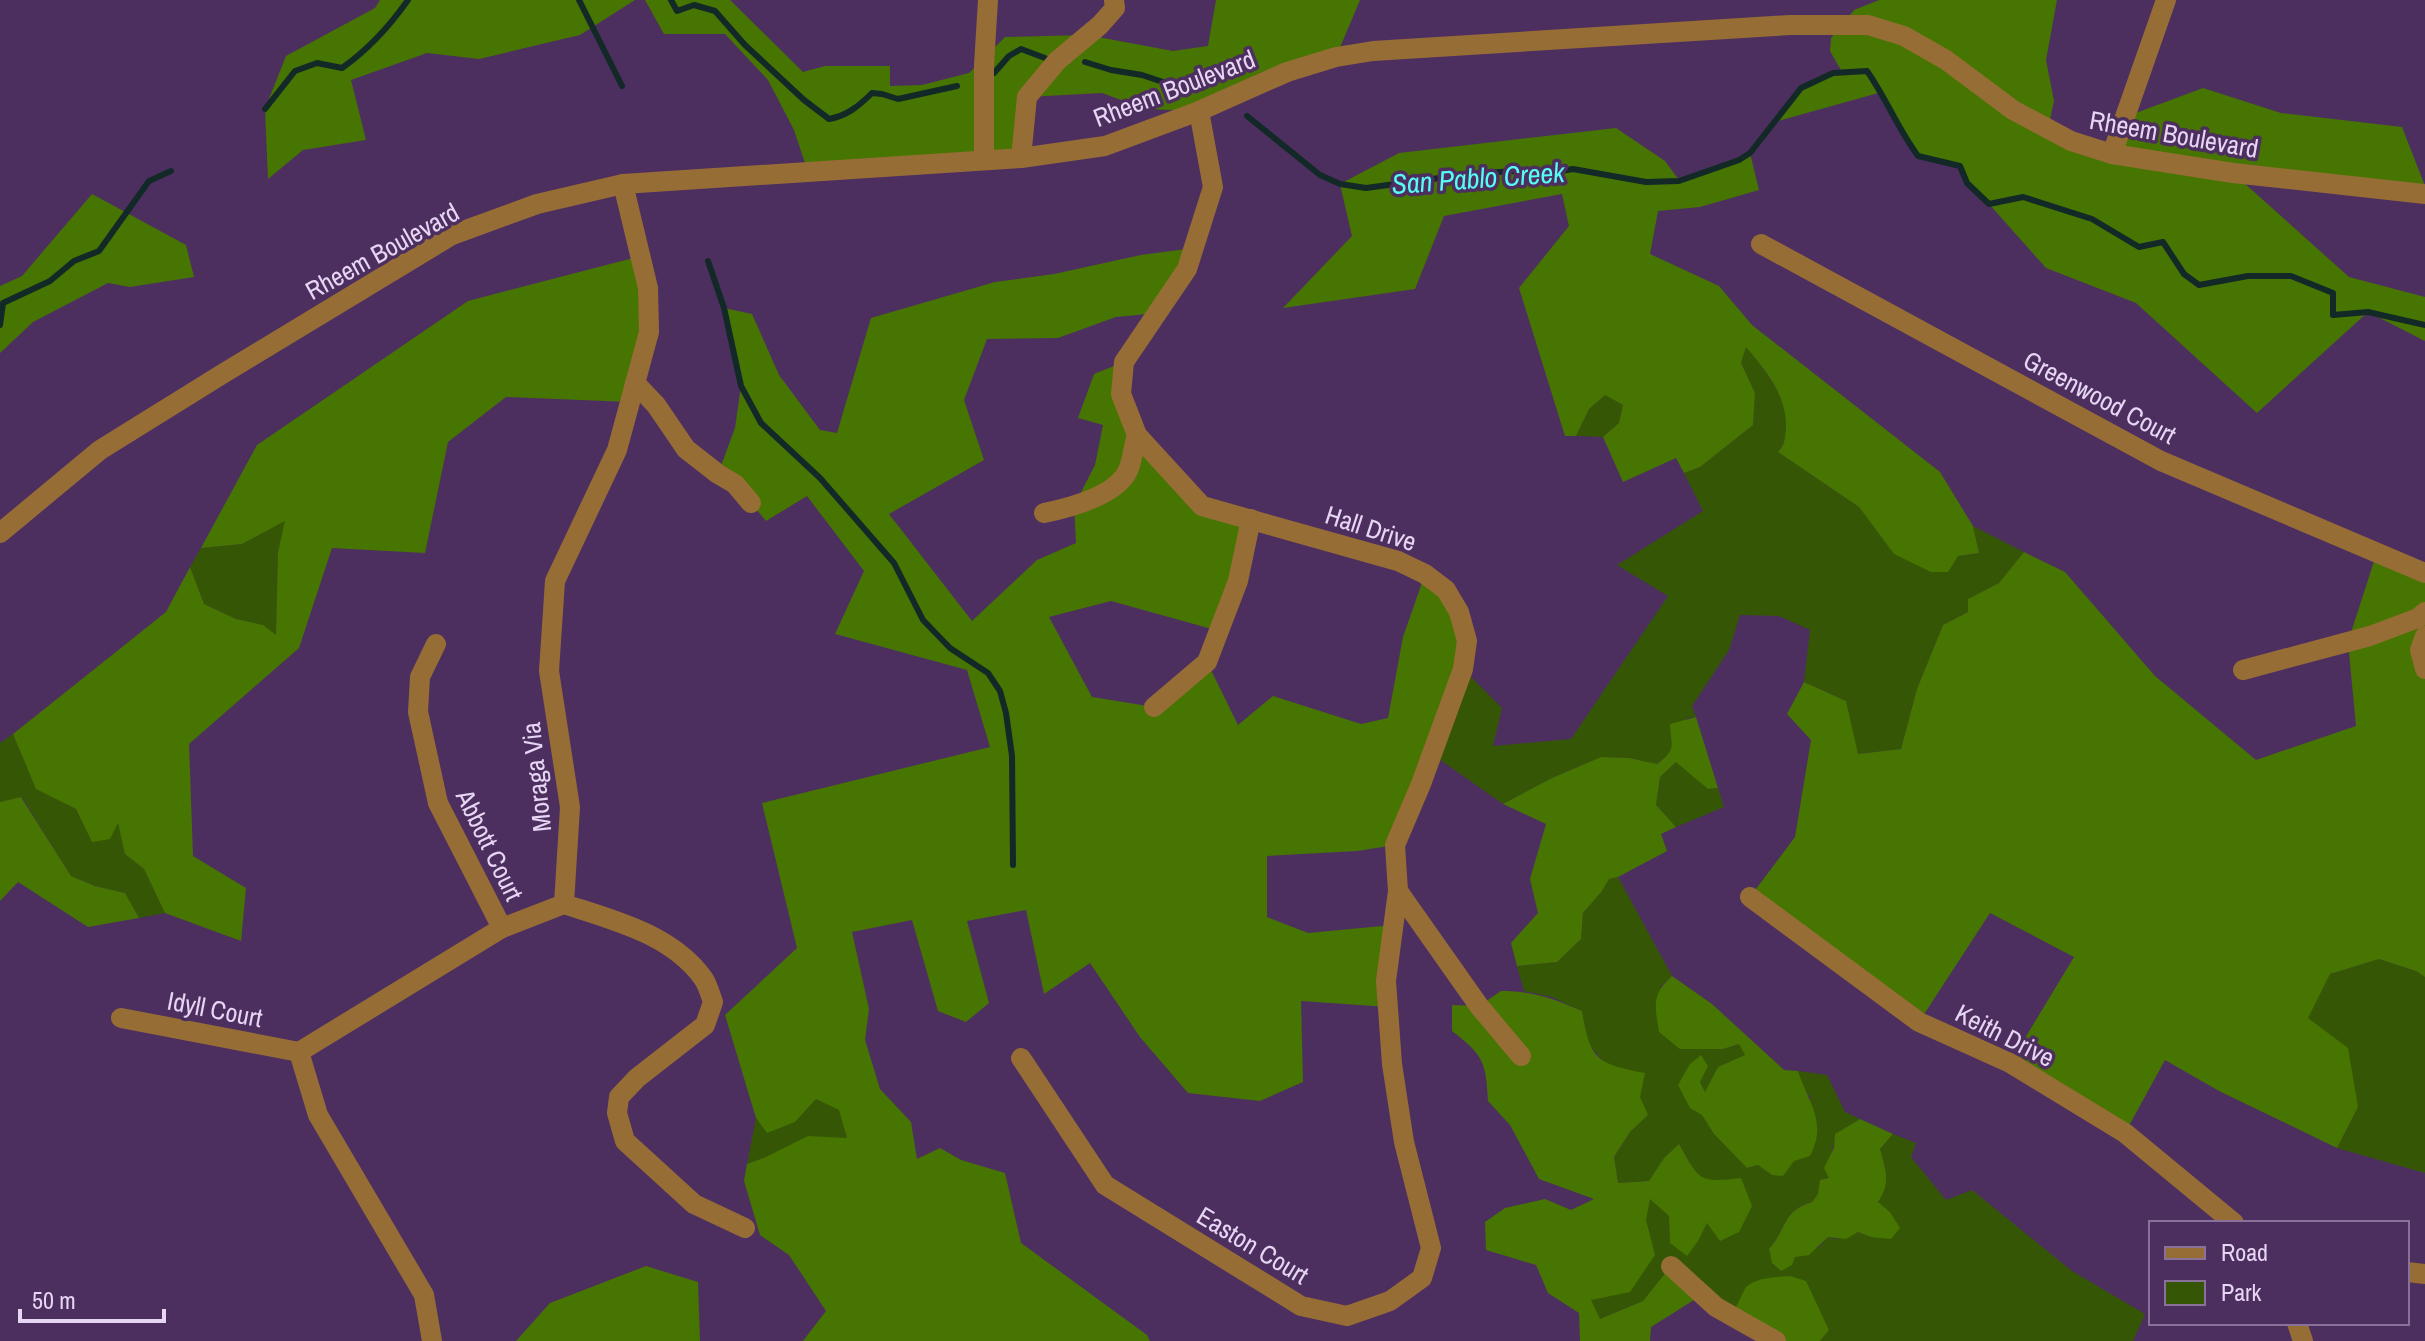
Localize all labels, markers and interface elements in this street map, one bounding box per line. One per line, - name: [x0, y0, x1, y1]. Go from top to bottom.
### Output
- street label: Rheem Boulevard: [1088, 41, 1260, 135]
- street label: Rheem Boulevard: [2087, 102, 2261, 166]
- water label: San Pablo Creek: [1390, 153, 1567, 203]
- street label: Rheem Boulevard: [299, 194, 465, 308]
- street label: Greenwood Court: [2017, 342, 2183, 452]
- street label: Hall Drive: [1321, 497, 1421, 559]
- street label: Moraga Via: [513, 720, 559, 833]
- street label: Abbott Court: [448, 783, 532, 907]
- street label: Idyll Court: [165, 983, 266, 1035]
- street label: Keith Drive: [1950, 995, 2060, 1075]
- street label: Easton Court: [1191, 1198, 1315, 1292]
- legend: [2149, 1221, 2409, 1325]
- text: Road: [2221, 1236, 2268, 1268]
- scale bar: [20, 1273, 164, 1323]
- text: Park: [2221, 1276, 2262, 1308]
- text: 50 m: [32, 1284, 76, 1316]

